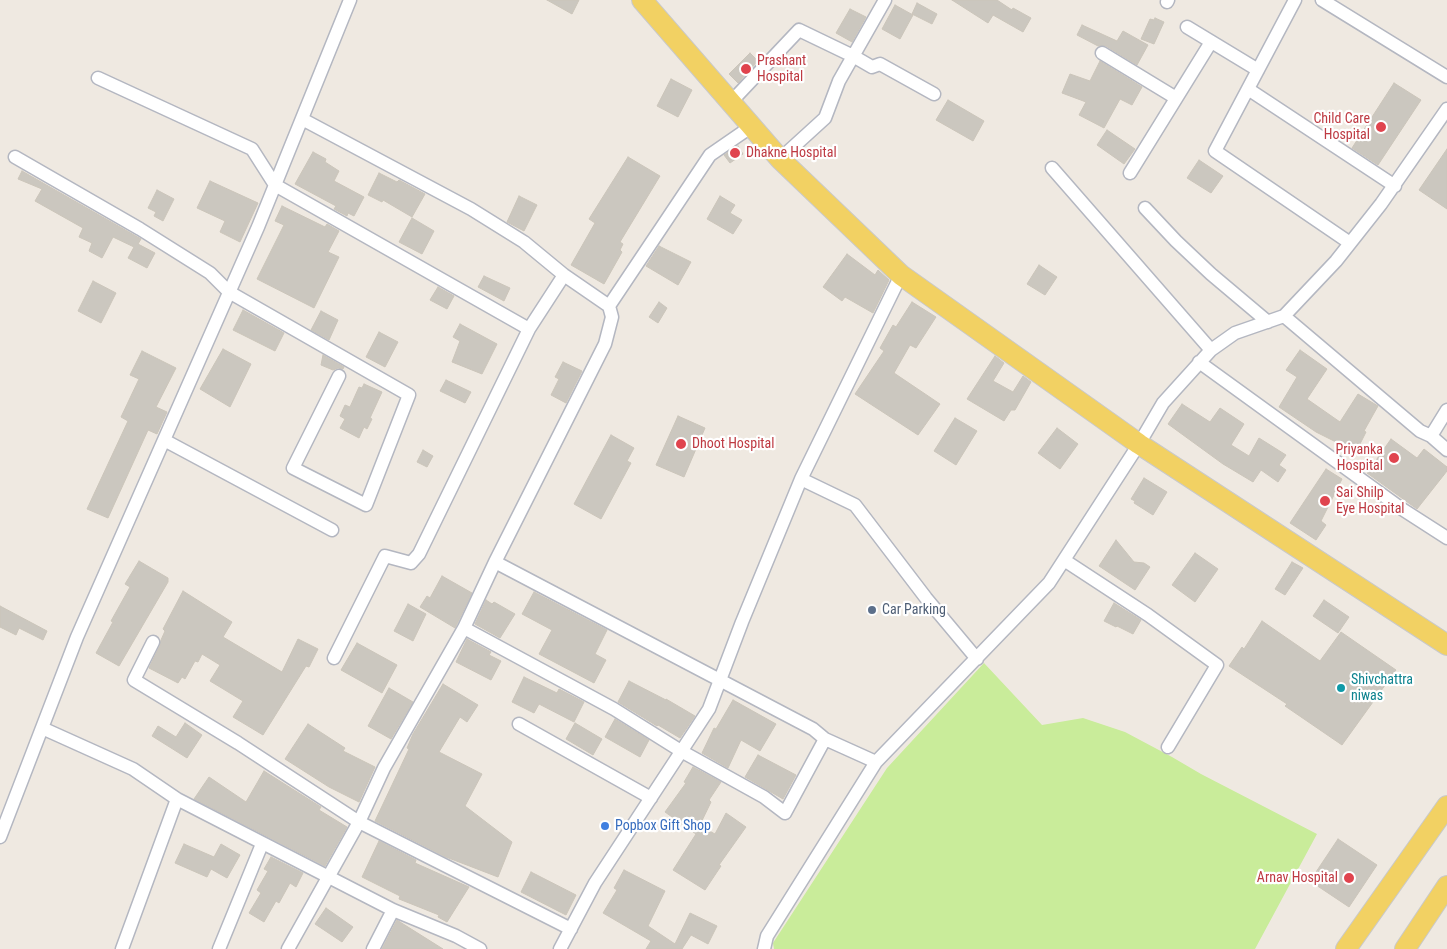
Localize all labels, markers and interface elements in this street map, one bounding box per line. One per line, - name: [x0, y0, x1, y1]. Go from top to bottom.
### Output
- place label: Prashant Hospital: [757, 53, 806, 85]
- marker: Prashant Hospital: [739, 62, 753, 76]
- place label: Child Care Hospital: [1313, 111, 1370, 144]
- marker: Child Care Hospital: [1374, 120, 1388, 134]
- place label: Dhakne Hospital: [746, 145, 837, 161]
- marker: Dhakne Hospital: [728, 146, 742, 160]
- place label: Dhoot Hospital: [692, 436, 774, 452]
- marker: Dhoot Hospital: [674, 437, 688, 451]
- place label: Priyanka Hospital: [1336, 442, 1383, 474]
- marker: Priyanka Hospital: [1387, 451, 1401, 465]
- place label: Sai Shilp Eye Hospital: [1336, 485, 1405, 518]
- marker: Sai Shilp Eye Hospital: [1318, 494, 1332, 508]
- place label: Car Parking: [882, 602, 946, 618]
- marker: Car Parking: [866, 604, 878, 616]
- place label: Shivchattra niwas: [1351, 672, 1413, 704]
- marker: Shivchattra niwas: [1335, 682, 1347, 694]
- place label: Popbox Gift Shop: [615, 818, 711, 834]
- marker: Popbox Gift Shop: [599, 820, 611, 832]
- place label: Arnav Hospital: [1257, 870, 1338, 886]
- marker: Arnav Hospital: [1342, 871, 1356, 885]

